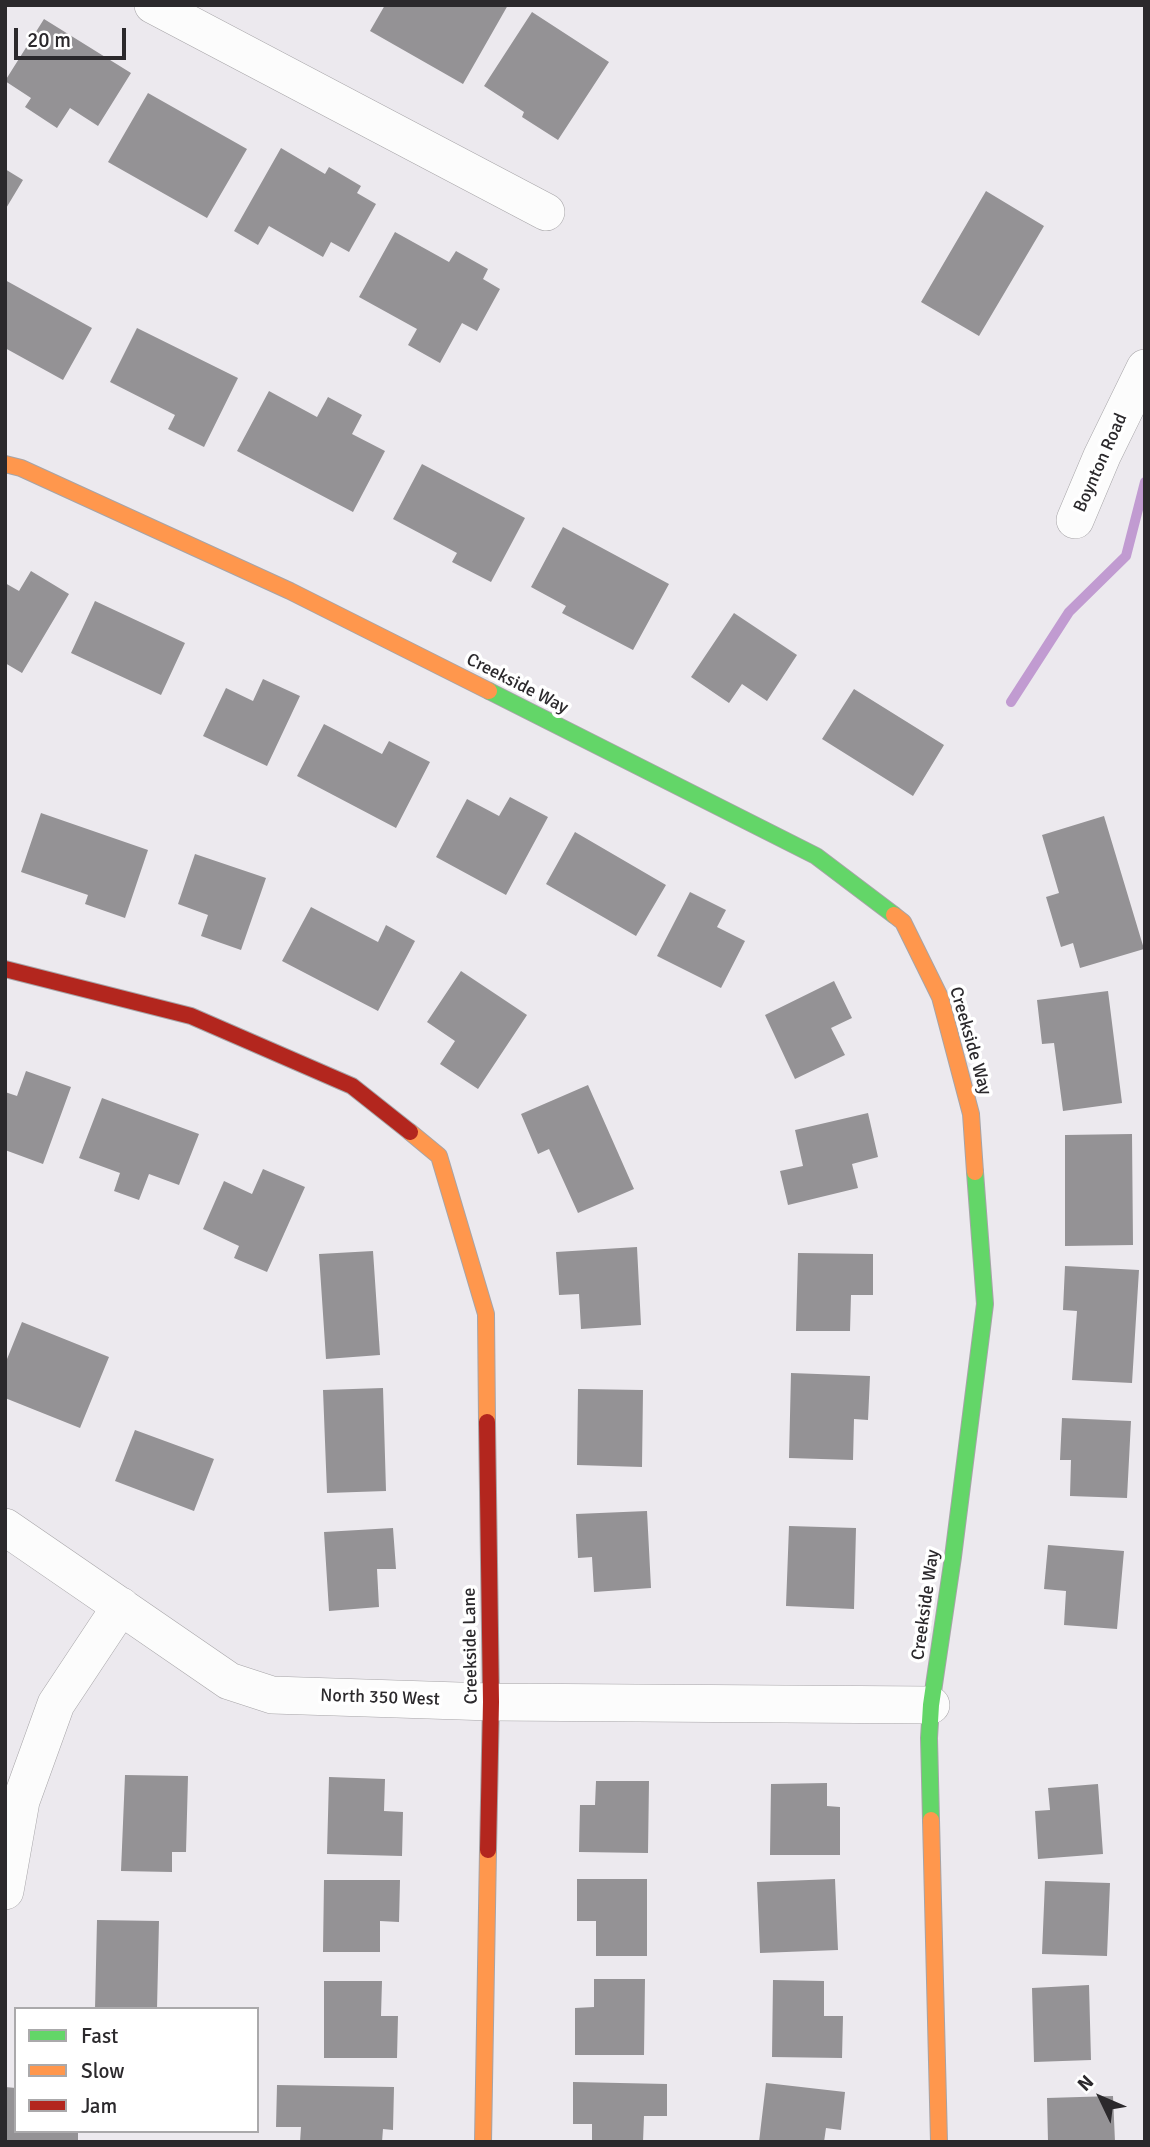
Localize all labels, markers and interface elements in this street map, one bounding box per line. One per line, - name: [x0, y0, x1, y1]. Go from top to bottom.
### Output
- scale bar: [18, 14, 130, 58]
- text: 20 m: [27, 27, 71, 53]
- street label: Boynton Road: [1070, 410, 1132, 516]
- street label: Creekside Way: [462, 649, 572, 719]
- street label: Creekside Way: [944, 984, 996, 1098]
- street label: Creekside Way: [908, 1548, 944, 1662]
- street label: Creekside Lane: [459, 1587, 483, 1705]
- street label: North 350 West: [320, 1685, 440, 1711]
- legend: [14, 2007, 259, 2133]
- text: Fast: [81, 2023, 118, 2049]
- text: Slow: [81, 2058, 125, 2084]
- north arrow: [1066, 2063, 1136, 2133]
- text: N: [1073, 2070, 1099, 2097]
- text: Jam: [81, 2093, 117, 2119]

